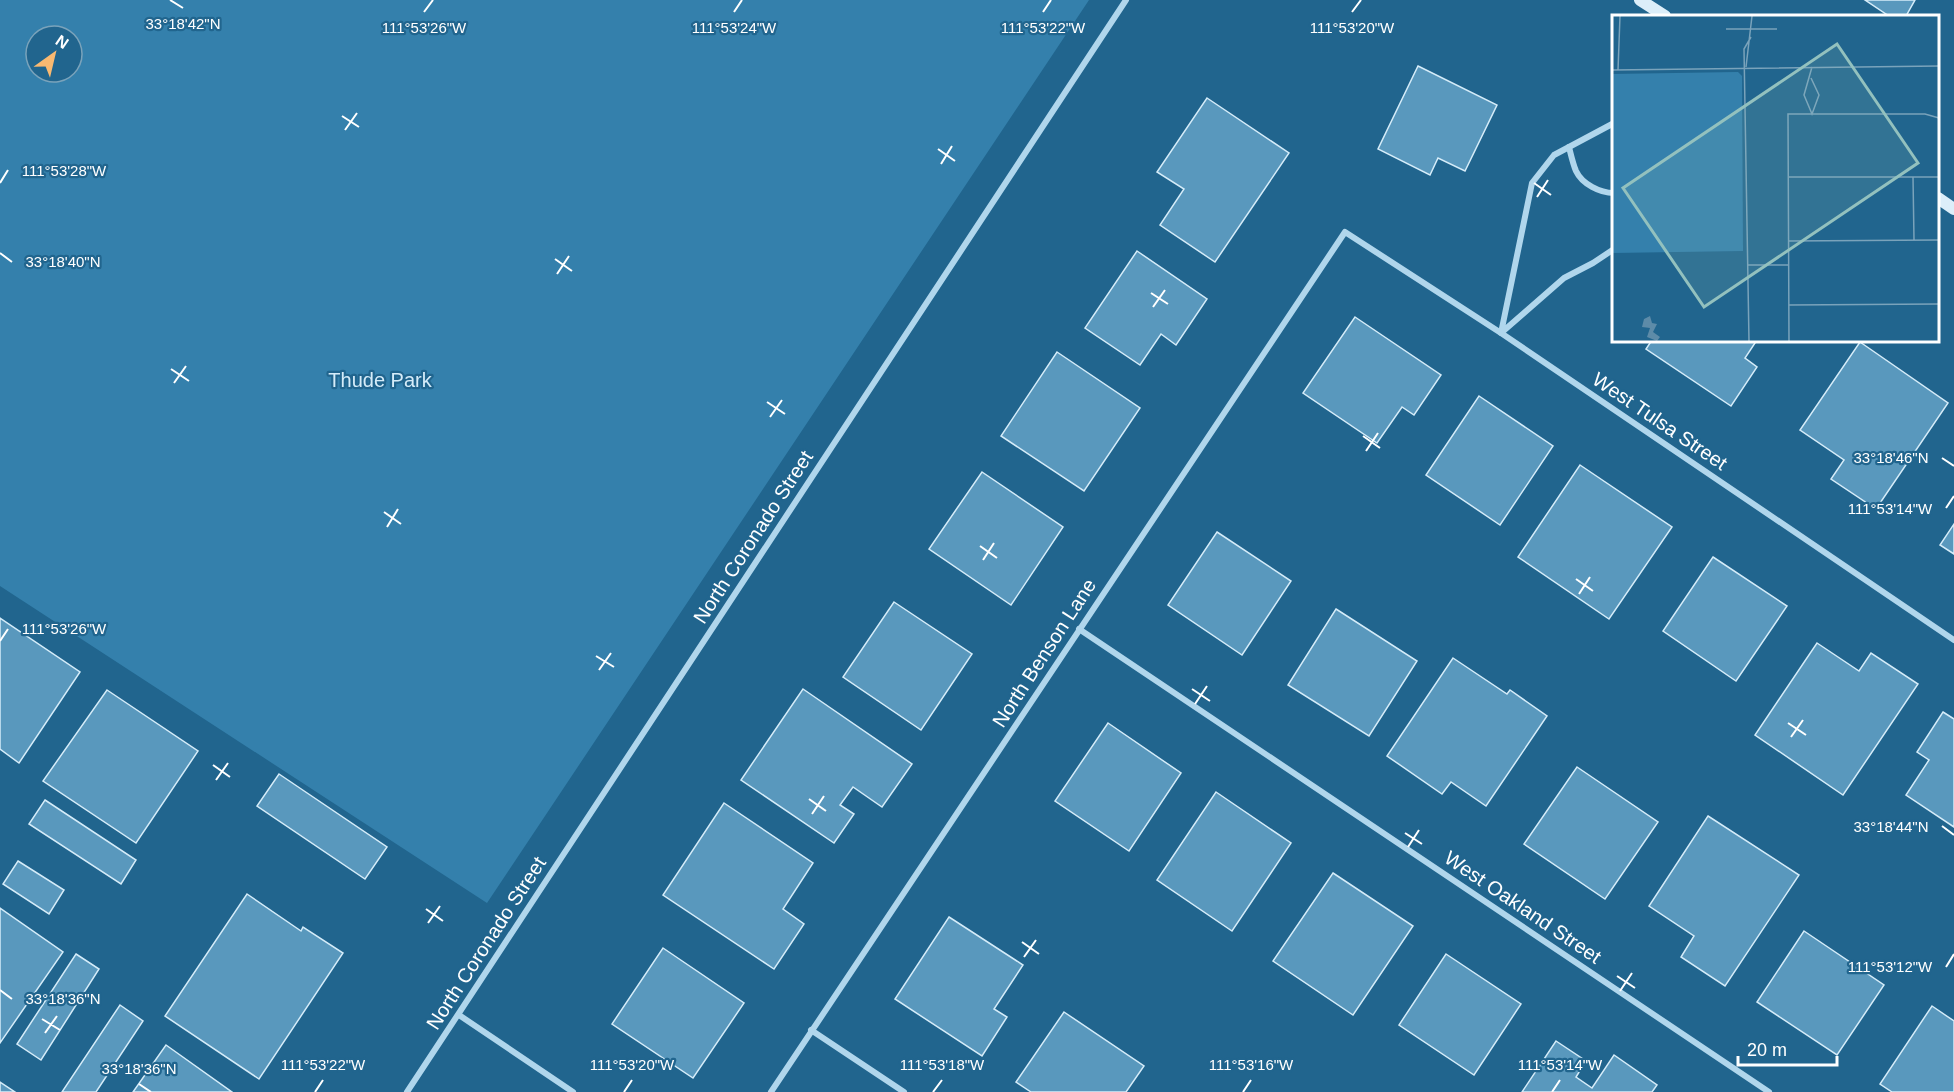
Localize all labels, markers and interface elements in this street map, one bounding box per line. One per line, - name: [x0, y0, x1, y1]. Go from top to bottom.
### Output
- text: 33°18'42"N: [145, 15, 221, 32]
- inset map: [1612, 15, 1939, 342]
- text: 111°53'26"W: [382, 19, 467, 36]
- text: 111°53'24"W: [692, 19, 777, 36]
- text: 111°53'22"W: [1001, 19, 1086, 36]
- text: 111°53'20"W: [1310, 19, 1395, 36]
- north arrow: [24, 24, 84, 84]
- text: N: [53, 32, 72, 52]
- text: 111°53'28"W: [22, 162, 107, 179]
- text: 33°18'40"N: [25, 253, 101, 270]
- street label: West Tulsa Street: [1589, 368, 1732, 474]
- park label: Thude Park: [328, 369, 433, 391]
- street label: North Coronado Street: [689, 446, 817, 627]
- text: 33°18'46"N: [1853, 449, 1929, 466]
- text: 111°53'14"W: [1848, 500, 1933, 517]
- street label: North Benson Lane: [988, 575, 1100, 731]
- text: 111°53'26"W: [22, 620, 107, 637]
- text: 33°18'44"N: [1853, 818, 1929, 835]
- street label: West Oakland Street: [1441, 846, 1606, 968]
- street label: North Coronado Street: [422, 852, 550, 1033]
- text: 111°53'12"W: [1848, 958, 1933, 975]
- text: 33°18'36"N: [25, 990, 101, 1007]
- scale bar: [1738, 1029, 1837, 1067]
- text: 20 m: [1747, 1040, 1787, 1060]
- text: 111°53'22"W: [281, 1056, 366, 1073]
- text: 111°53'20"W: [590, 1056, 675, 1073]
- text: 111°53'18"W: [900, 1056, 985, 1073]
- text: 111°53'16"W: [1209, 1056, 1294, 1073]
- text: 111°53'14"W: [1518, 1056, 1603, 1073]
- text: 33°18'36"N: [101, 1060, 177, 1077]

